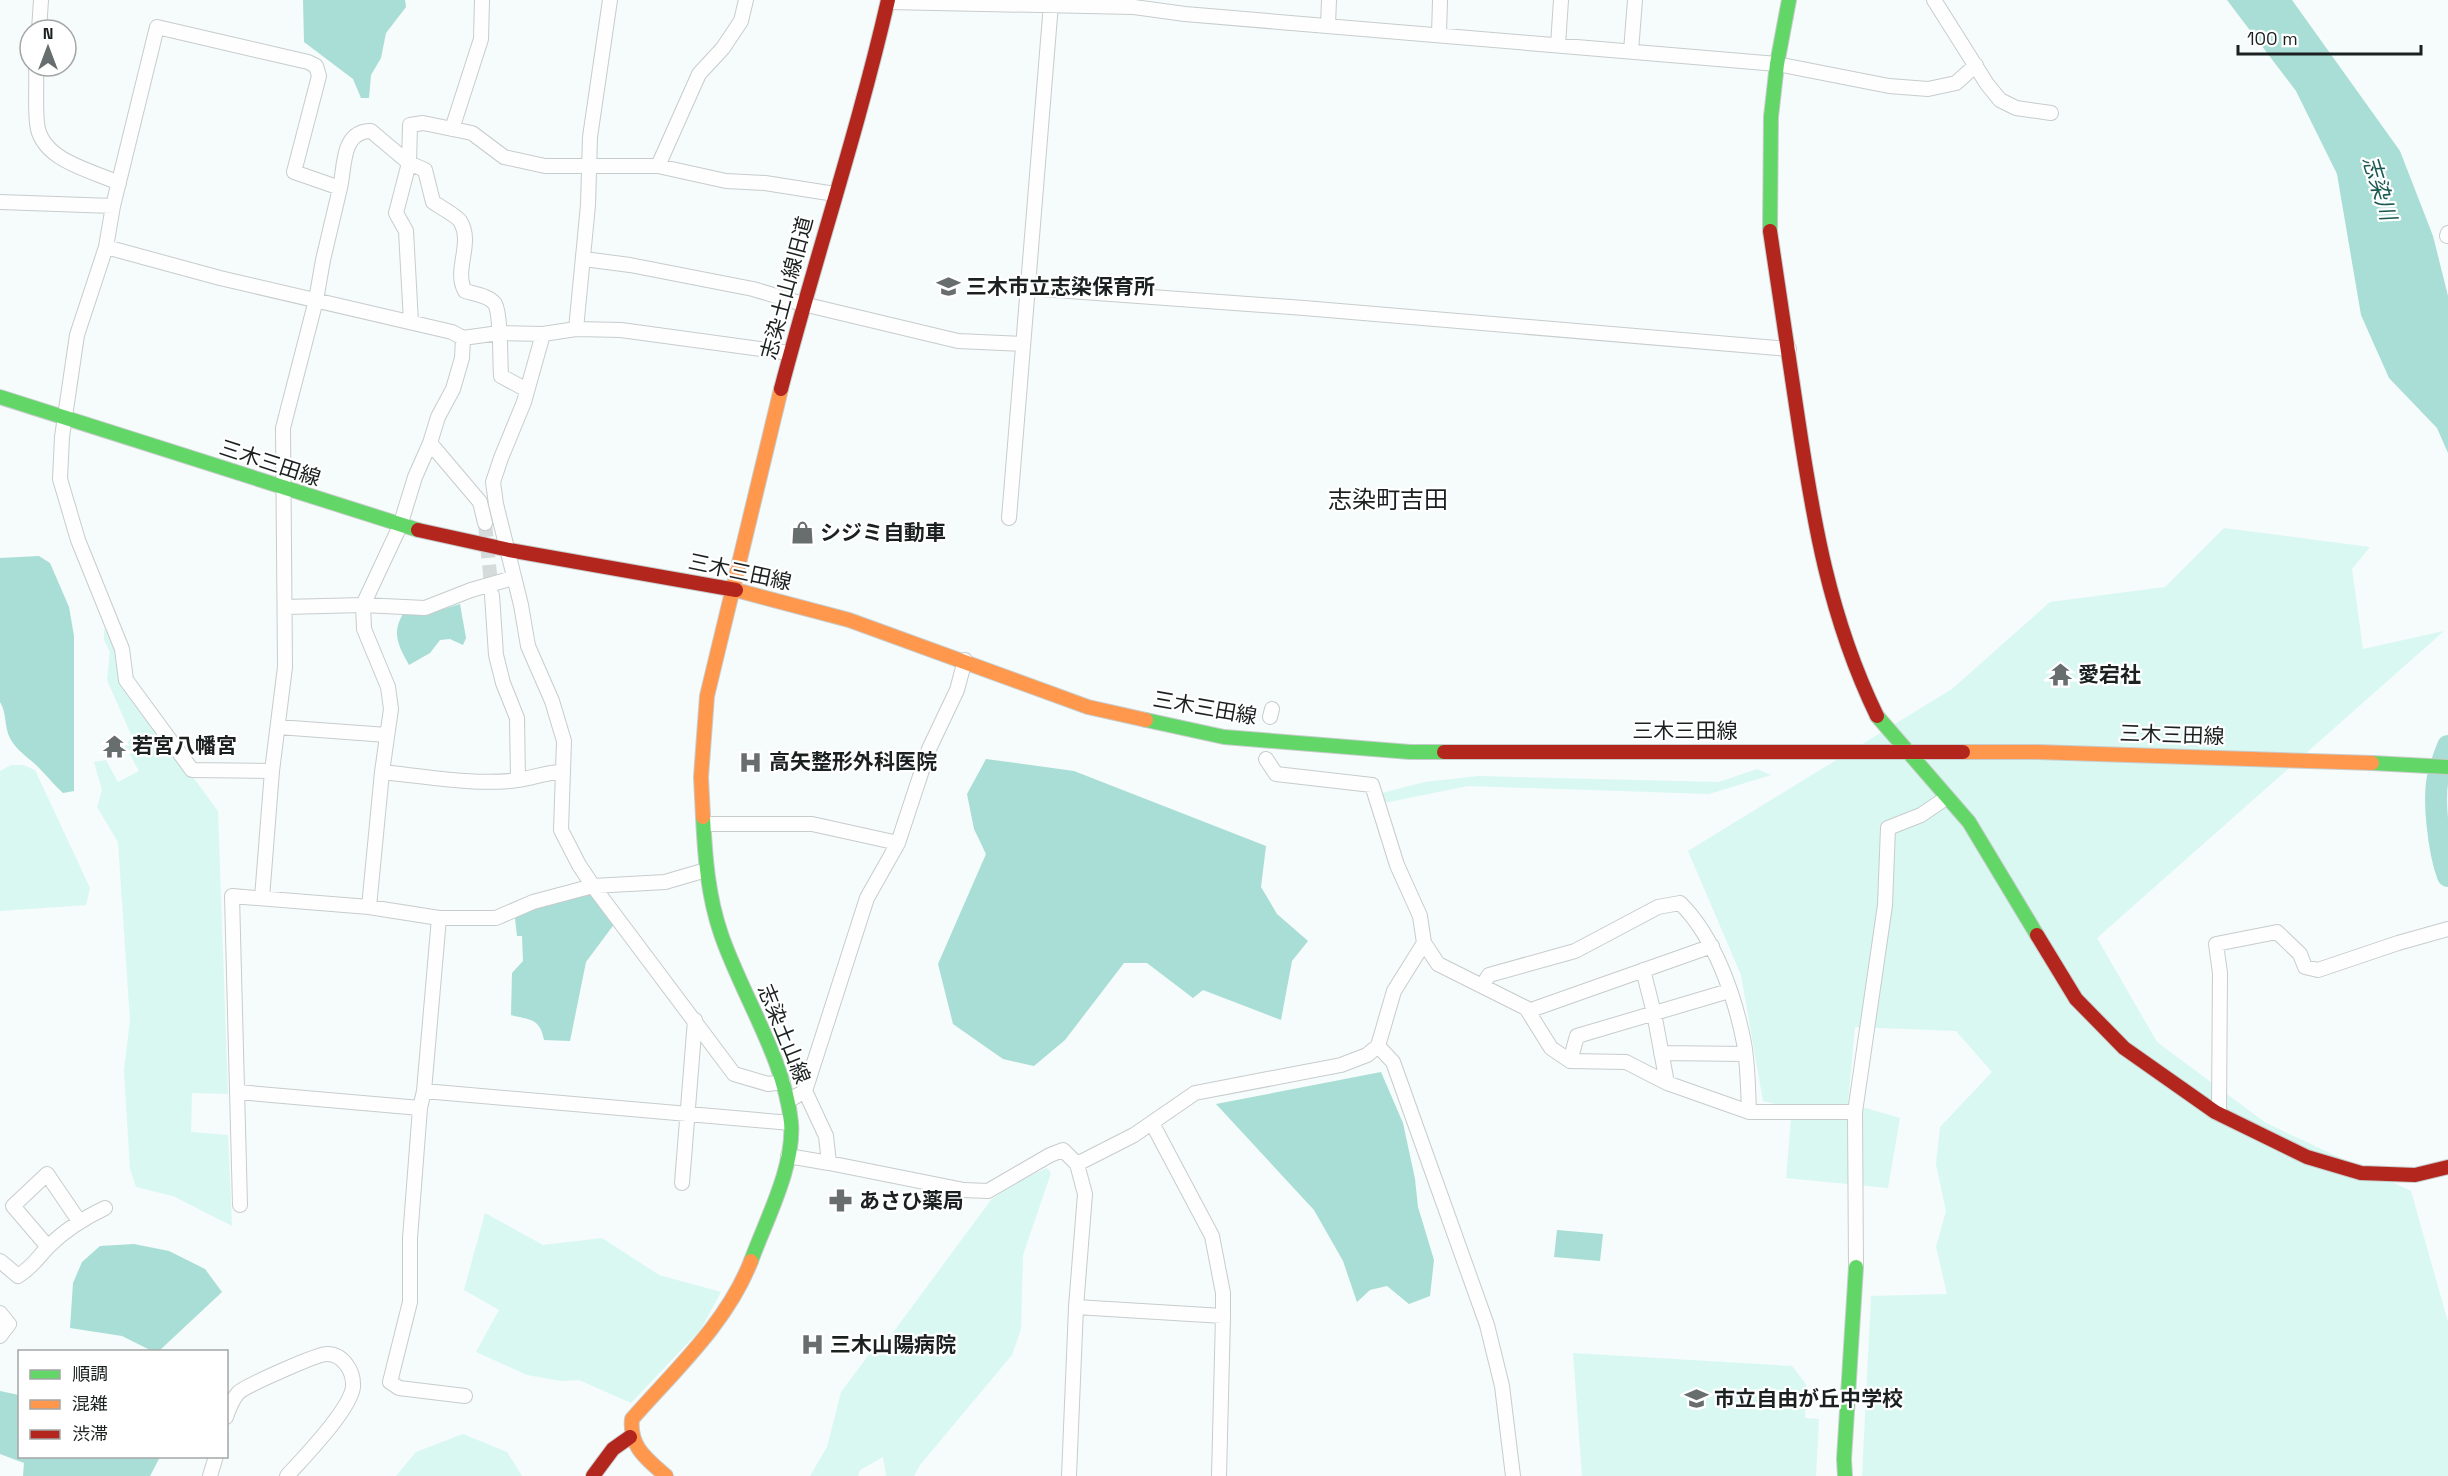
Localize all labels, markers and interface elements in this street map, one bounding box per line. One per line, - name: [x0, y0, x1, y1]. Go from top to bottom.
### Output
- north arrow: [18, 18, 78, 78]
- scale bar: [2238, 18, 2421, 56]
- text: N: [43, 23, 53, 44]
- text: 100 m: [2247, 27, 2298, 50]
- water label: 志染川: [2357, 152, 2404, 226]
- street label: 志染土山線旧道: [754, 213, 819, 362]
- place label: 三木市立志染保育所: [966, 273, 1155, 300]
- school or university icon: 三木市立志染保育所: [935, 274, 961, 300]
- street label: 三木三田線: [216, 433, 324, 492]
- district label: 志染町吉田: [1328, 484, 1448, 515]
- place label: シジミ自動車: [820, 519, 946, 546]
- shop icon: シジミ自動車: [789, 520, 815, 546]
- street label: 三木三田線: [686, 547, 794, 596]
- place label: 愛宕社: [2078, 661, 2141, 688]
- temple icon: 愛宕社: [2047, 662, 2073, 688]
- street label: 三木三田線: [1151, 685, 1259, 730]
- street label: 三木三田線: [1633, 717, 1738, 744]
- street label: 三木三田線: [2119, 719, 2225, 750]
- place label: 若宮八幡宮: [132, 732, 237, 759]
- temple icon: 若宮八幡宮: [101, 733, 127, 759]
- place label: 高矢整形外科医院: [769, 748, 937, 775]
- hospital icon: 高矢整形外科医院: [738, 749, 764, 775]
- street label: 志染土山線: [752, 980, 817, 1088]
- place label: あさひ薬局: [859, 1187, 964, 1214]
- pharmacy icon: あさひ薬局: [828, 1188, 854, 1214]
- place label: 三木山陽病院: [830, 1331, 956, 1358]
- hospital icon: 三木山陽病院: [799, 1332, 825, 1358]
- legend: [18, 1350, 228, 1458]
- text: 順調: [72, 1362, 108, 1385]
- place label: 市立自由が丘中学校: [1714, 1385, 1903, 1412]
- school or university icon: 市立自由が丘中学校: [1683, 1386, 1709, 1412]
- text: 混雑: [72, 1392, 108, 1415]
- text: 渋滞: [72, 1422, 108, 1445]

